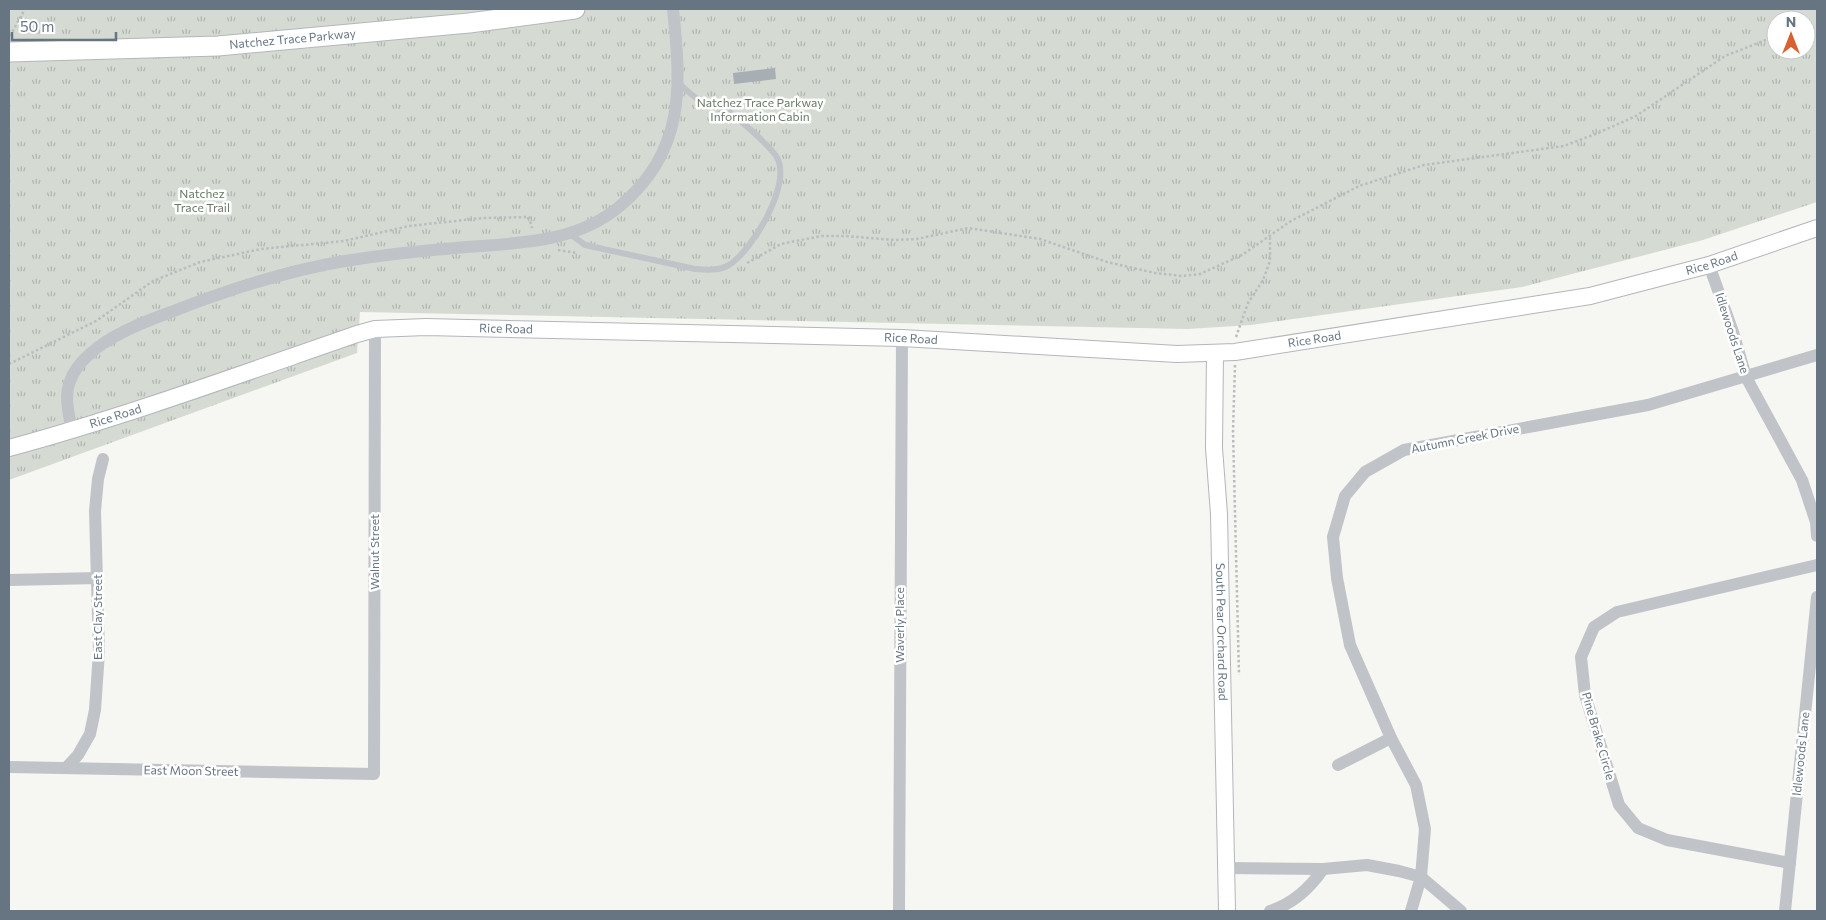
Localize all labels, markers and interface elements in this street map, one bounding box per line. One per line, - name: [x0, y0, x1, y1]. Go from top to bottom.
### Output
- scale bar: [12, 10, 116, 42]
- north arrow: [1766, 10, 1816, 60]
- text: N: [1786, 13, 1796, 30]
- text: 50 m: [20, 17, 54, 35]
- street label: Natchez Trace Parkway: [229, 25, 356, 51]
- park label: Natchez Trace Parkway Information Cabin: [697, 95, 823, 123]
- park label: Natchez Trace Trail: [174, 186, 230, 214]
- street label: Rice Road: [1684, 248, 1739, 277]
- street label: Idlewoods Lane: [1713, 290, 1753, 375]
- street label: Rice Road: [479, 320, 533, 335]
- street label: Rice Road: [1287, 327, 1342, 350]
- street label: Rice Road: [884, 330, 938, 346]
- street label: Rice Road: [87, 401, 143, 430]
- street label: Autumn Creek Drive: [1410, 421, 1520, 455]
- street label: Walnut Street: [367, 514, 381, 590]
- street label: South Pear Orchard Road: [1214, 563, 1231, 701]
- street label: East Clay Street: [90, 574, 104, 660]
- street label: Waverly Place: [892, 587, 906, 663]
- street label: Pine Brake Circle: [1580, 690, 1618, 781]
- street label: Idlewoods Lane: [1789, 711, 1811, 797]
- street label: East Moon Street: [143, 762, 239, 778]

